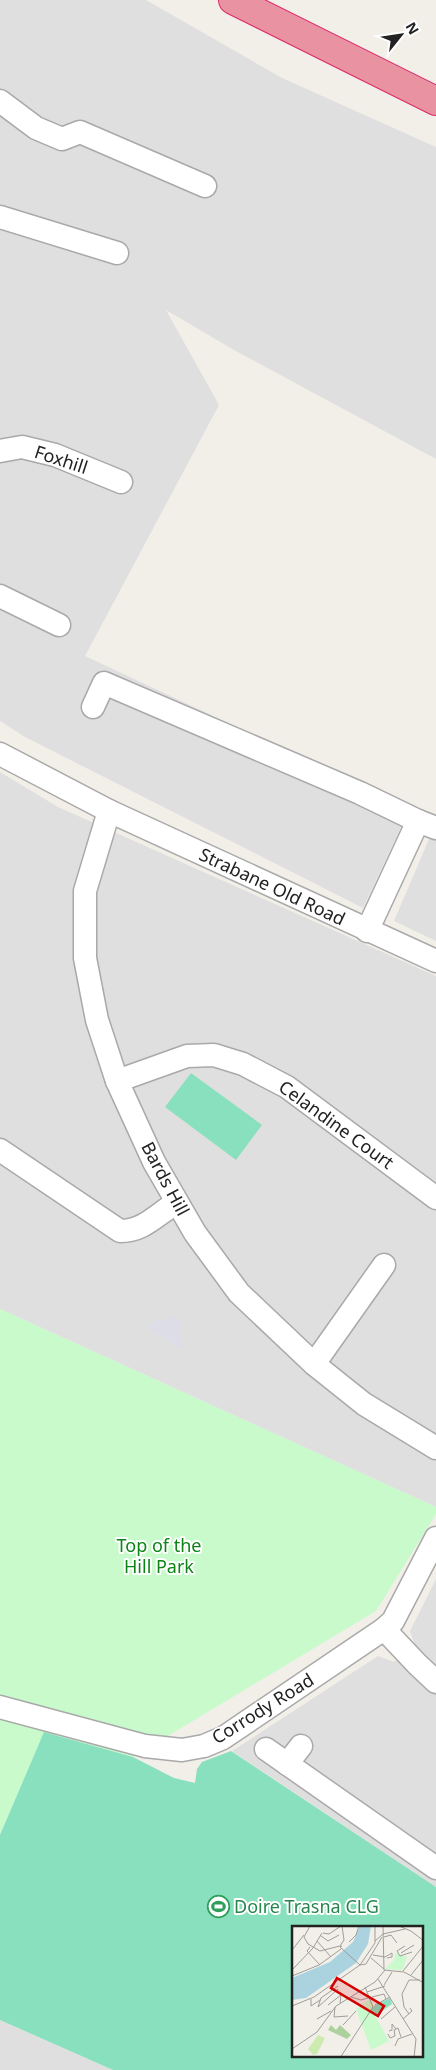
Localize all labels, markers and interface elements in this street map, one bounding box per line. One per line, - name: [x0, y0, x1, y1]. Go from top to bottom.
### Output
- north arrow: [376, 10, 426, 60]
- text: N: [402, 19, 424, 38]
- street label: Foxhill: [32, 439, 91, 479]
- street label: Strabane Old Road: [196, 842, 349, 930]
- street label: Celandine Court: [274, 1074, 399, 1174]
- street label: Bards Hill: [136, 1137, 195, 1220]
- park label: Top of the Hill Park: [117, 1533, 201, 1578]
- street label: Corrody Road: [207, 1667, 318, 1749]
- place label: Doire Trasna CLG: [234, 1894, 379, 1918]
- sports icon: Doire Trasna CLG: [206, 1895, 230, 1919]
- inset map: [292, 1926, 424, 2058]

